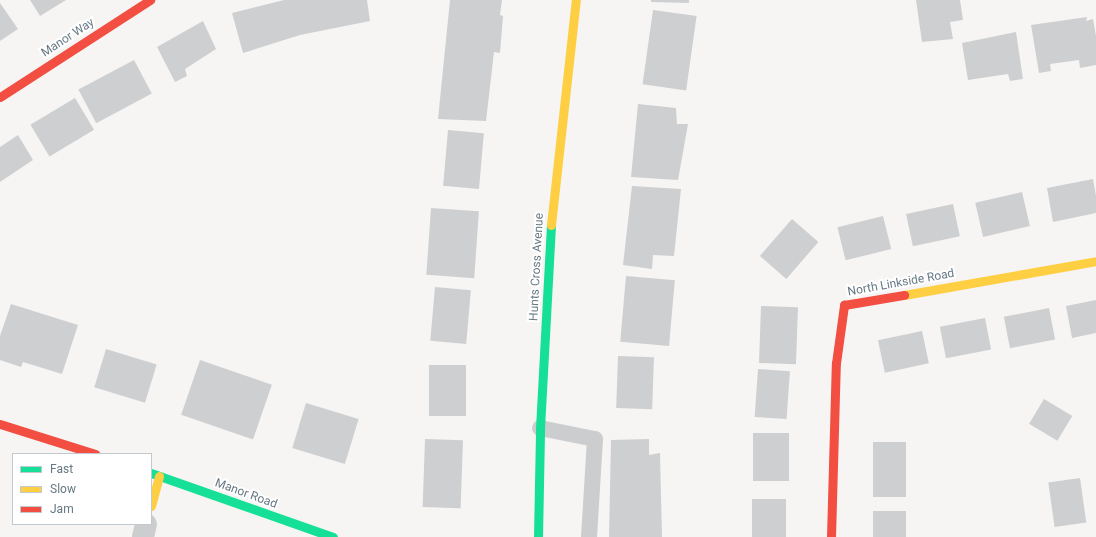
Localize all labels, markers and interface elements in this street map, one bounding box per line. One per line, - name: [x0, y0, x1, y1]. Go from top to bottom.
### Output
- street label: Manor Way: [39, 16, 97, 60]
- street label: Hunts Cross Avenue: [527, 213, 547, 321]
- street label: North Linkside Road: [847, 267, 955, 299]
- legend: [12, 453, 152, 525]
- text: Fast: [50, 462, 73, 476]
- street label: Manor Road: [213, 476, 279, 512]
- text: Slow: [50, 482, 76, 496]
- text: Jam: [50, 502, 74, 516]

